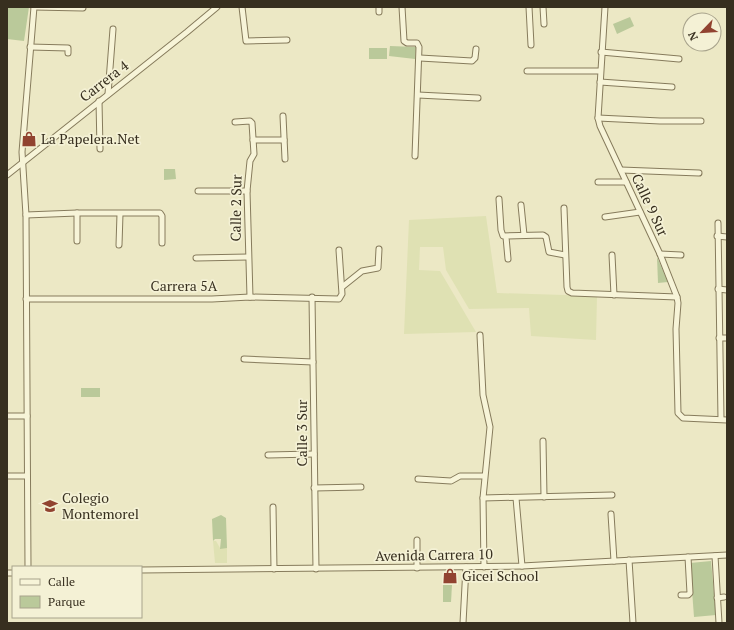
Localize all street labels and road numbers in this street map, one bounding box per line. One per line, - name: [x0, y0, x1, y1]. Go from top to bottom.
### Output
- street label: Carrera 4: [75, 55, 132, 106]
- street label: Calle 9 Sur: [628, 171, 673, 240]
- street label: Calle 2 Sur: [225, 174, 246, 242]
- street label: Carrera 5A: [151, 276, 218, 295]
- street label: Calle 3 Sur: [292, 399, 311, 466]
- street label: Avenida Carrera 10: [375, 544, 493, 565]

